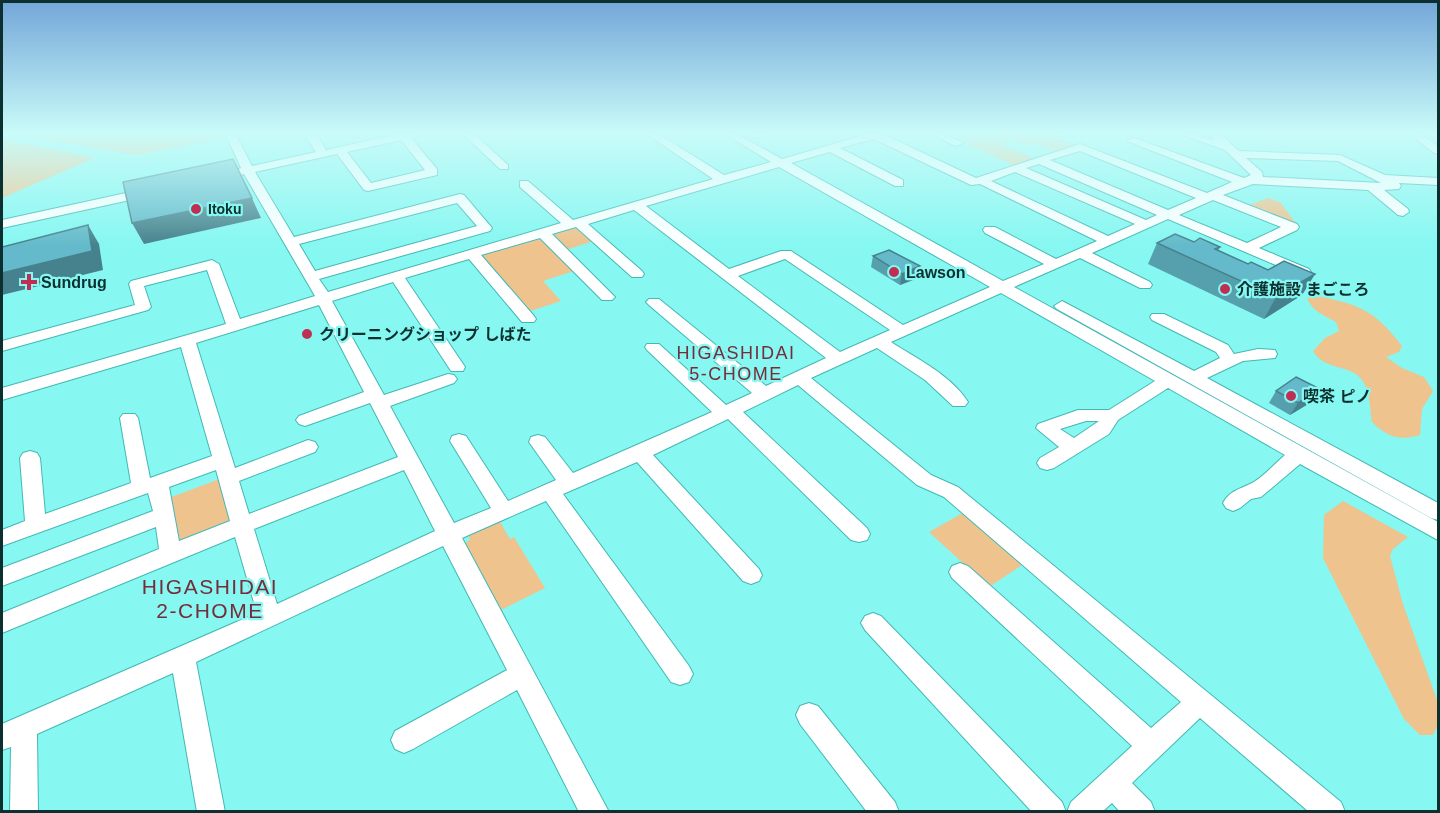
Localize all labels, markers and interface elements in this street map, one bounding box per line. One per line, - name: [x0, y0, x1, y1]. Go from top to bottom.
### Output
- place label: Itoku: [208, 201, 241, 217]
- marker: Itoku: [189, 202, 203, 216]
- place label: Lawson: [906, 264, 966, 281]
- marker: Lawson: [887, 265, 901, 279]
- place label: Sundrug: [41, 274, 107, 291]
- marker: Sundrug: [22, 275, 36, 289]
- place label: 介護施設 まごころ: [1237, 281, 1369, 298]
- marker: 介護施設 まごころ: [1218, 282, 1232, 296]
- place label: クリーニングショップ しばた: [319, 325, 531, 343]
- marker: クリーニングショップ しばた: [300, 327, 314, 341]
- district label: HIGASHIDAI 5-CHOME: [676, 343, 796, 384]
- place label: 喫茶 ピノ: [1303, 388, 1371, 405]
- marker: 喫茶 ピノ: [1284, 389, 1298, 403]
- district label: HIGASHIDAI 2-CHOME: [142, 575, 278, 622]

